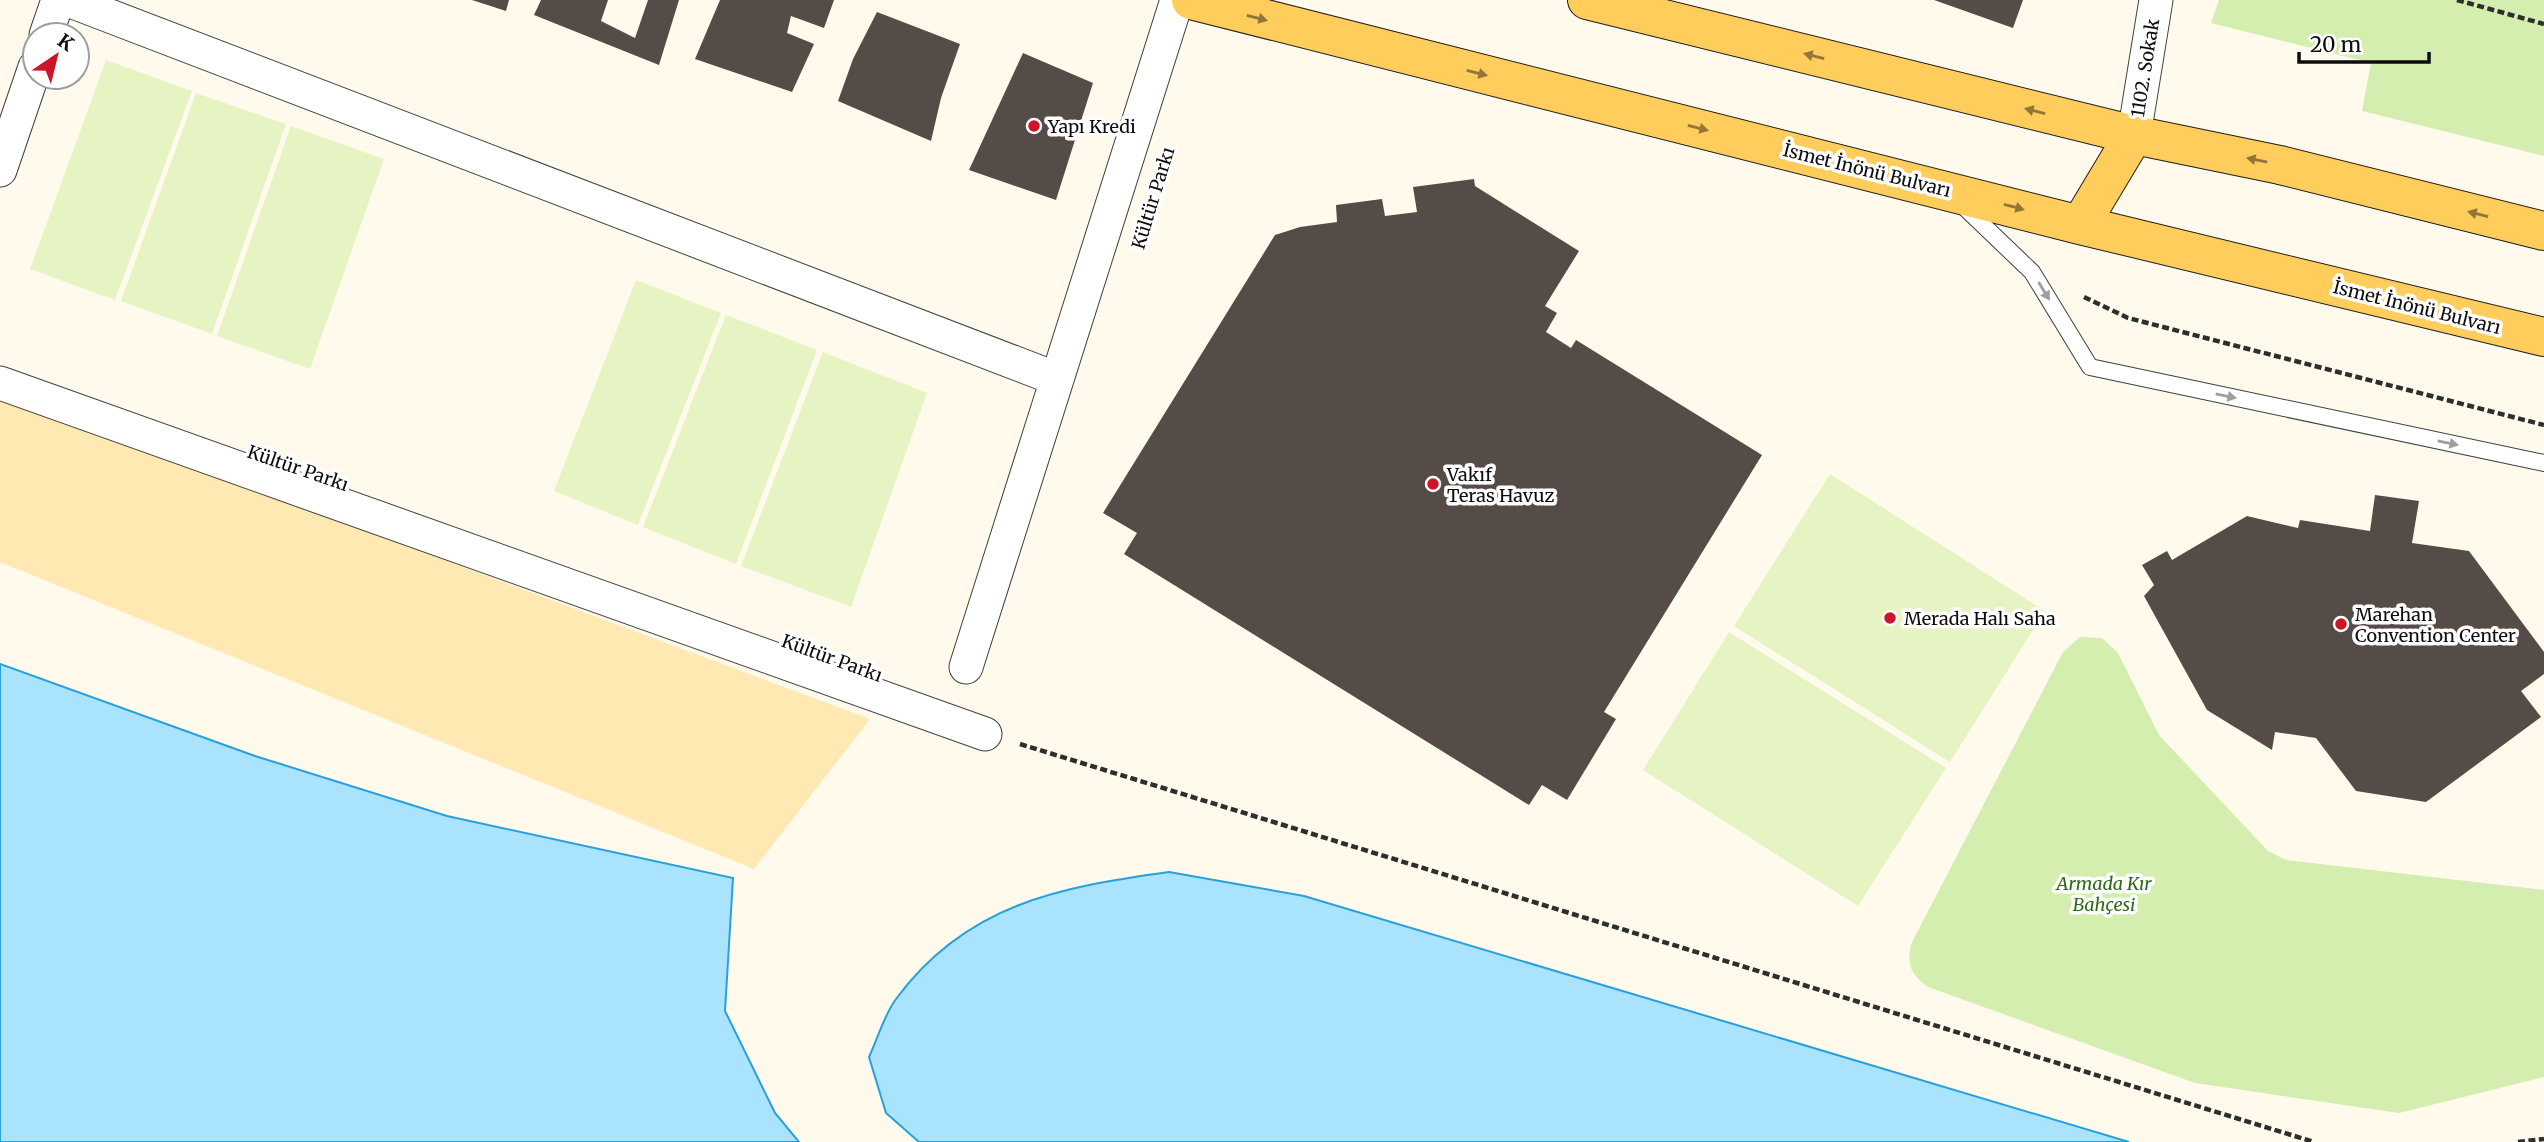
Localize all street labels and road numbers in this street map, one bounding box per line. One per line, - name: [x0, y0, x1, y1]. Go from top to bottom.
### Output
- street label: 1102. Sokak: [2126, 17, 2164, 119]
- street label: İsmet İnönü Bulvarı: [1781, 138, 1953, 202]
- street label: Kültür Parkı: [1127, 144, 1179, 252]
- street label: İsmet İnönü Bulvarı: [2331, 275, 2503, 339]
- street label: Kültür Parkı: [244, 440, 352, 496]
- street label: Kültür Parkı: [778, 629, 886, 687]

